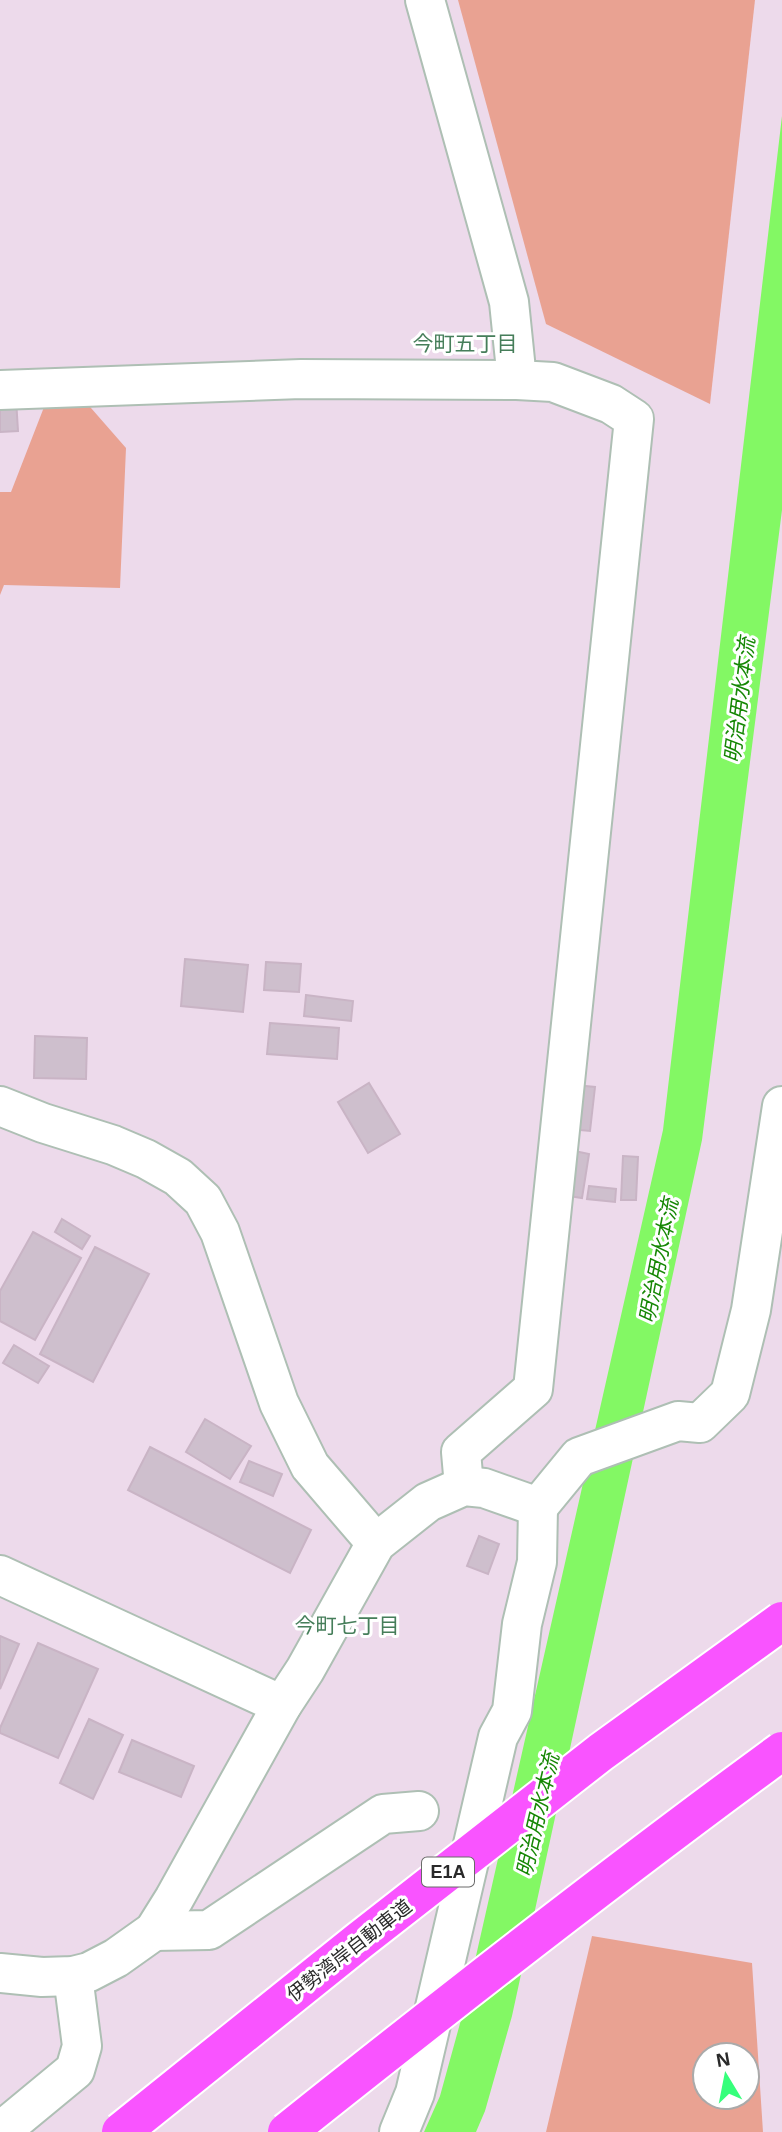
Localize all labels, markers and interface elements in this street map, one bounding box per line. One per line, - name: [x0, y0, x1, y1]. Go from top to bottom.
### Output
- district label: 今町五丁目: [413, 332, 518, 355]
- water label: 明治用水本流: [720, 633, 759, 764]
- water label: 明治用水本流: [635, 1194, 682, 1325]
- district label: 今町七丁目: [295, 1614, 400, 1637]
- water label: 明治用水本流: [512, 1748, 564, 1879]
- road number: E1A: [422, 1858, 474, 1886]
- street label: 伊勢湾岸自動車道: [283, 1895, 416, 2005]
- north arrow: [691, 2041, 761, 2111]
- text: N: [715, 2048, 732, 2071]

